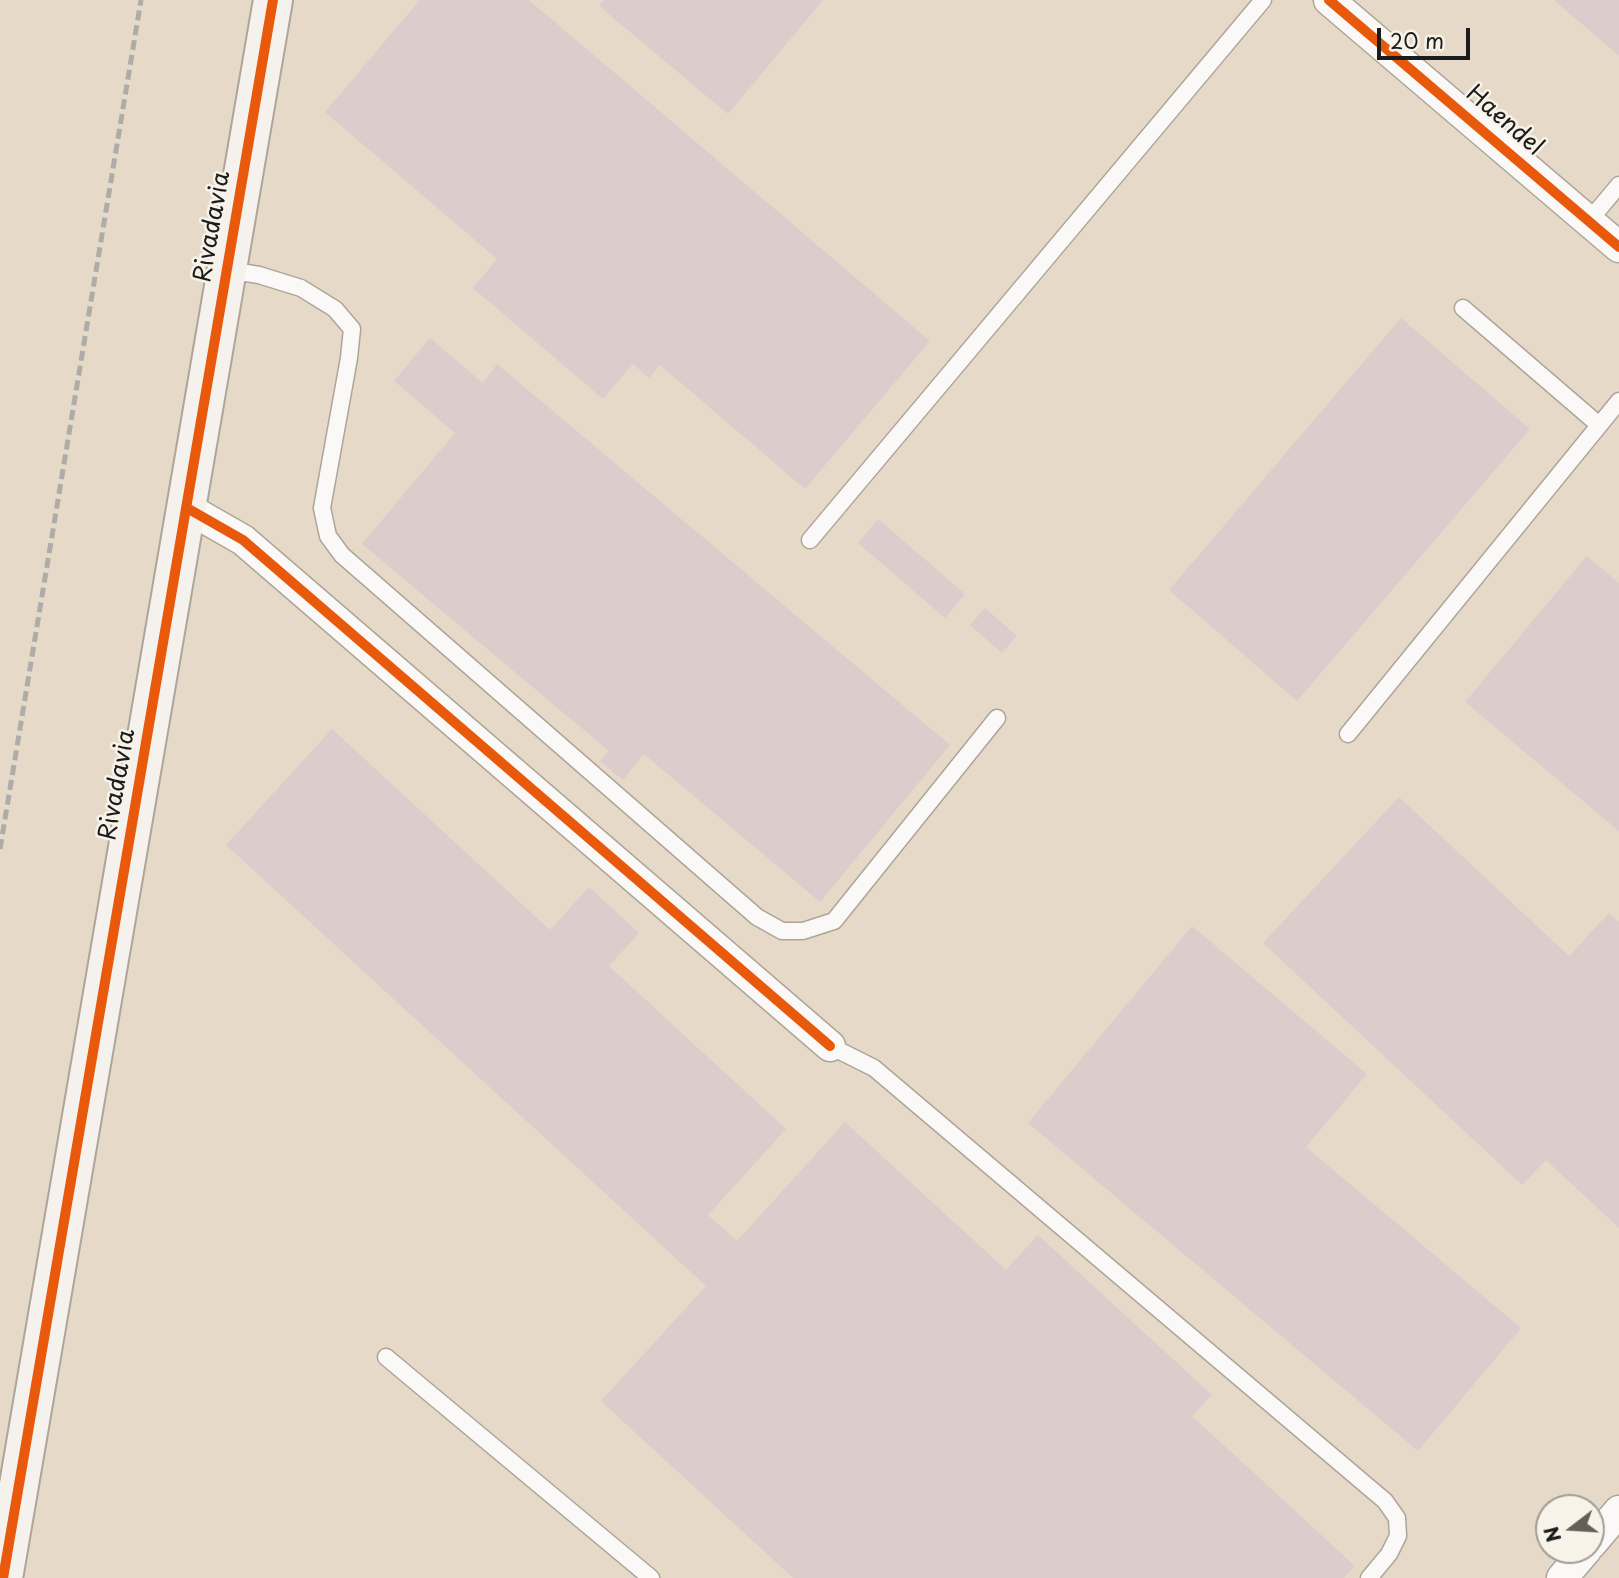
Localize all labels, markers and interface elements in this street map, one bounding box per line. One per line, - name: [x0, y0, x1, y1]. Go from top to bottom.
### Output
- scale bar: [1381, 14, 1474, 58]
- text: 20 m: [1390, 24, 1444, 56]
- street label: Haendel: [1460, 80, 1548, 162]
- street label: Rivadavia: [189, 169, 237, 285]
- street label: Rivadavia: [94, 727, 142, 843]
- north arrow: [1535, 1494, 1605, 1564]
- text: N: [1536, 1523, 1567, 1546]

